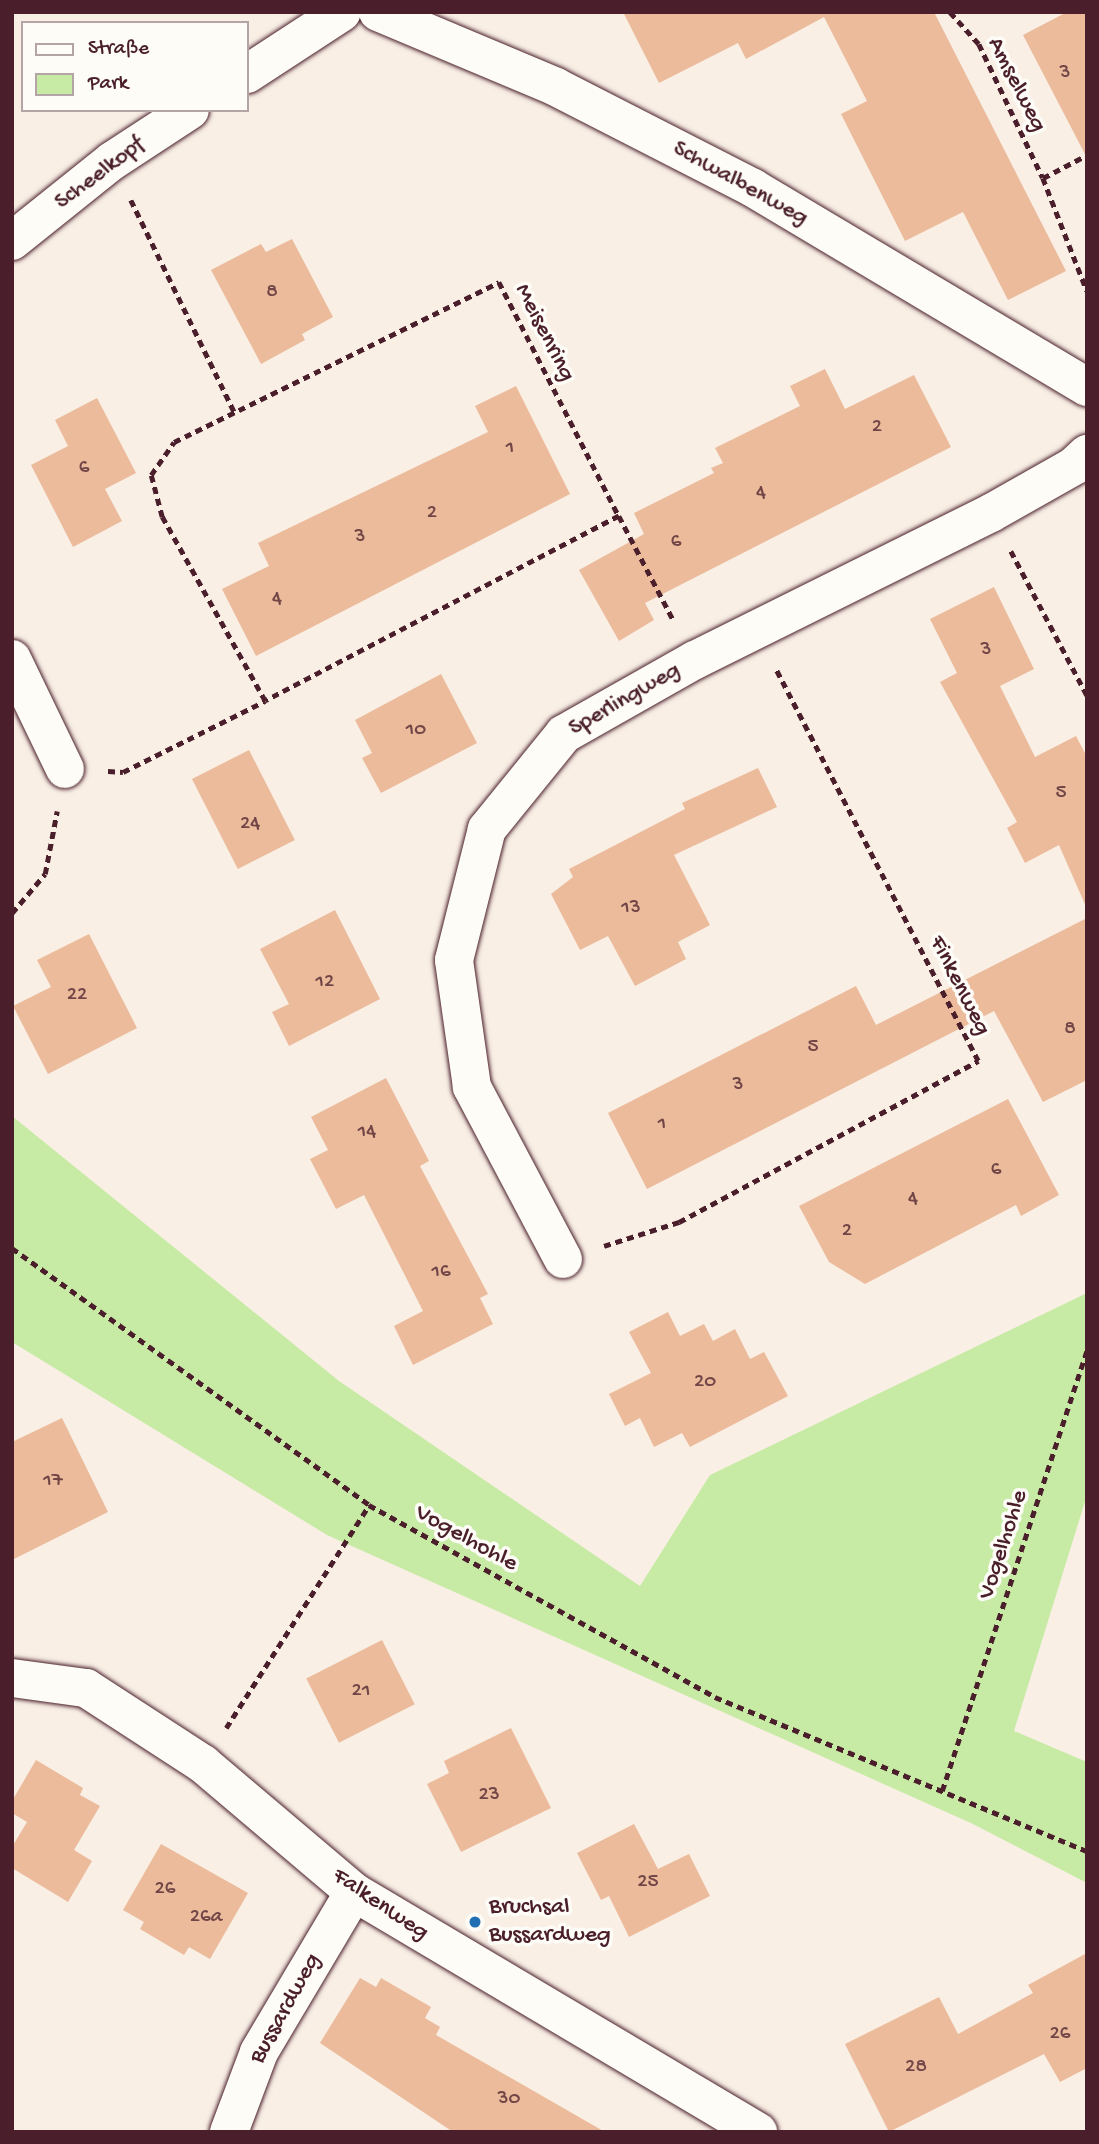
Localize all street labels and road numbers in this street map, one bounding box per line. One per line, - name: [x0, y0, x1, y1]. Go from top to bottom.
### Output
- street label: Amselweg: [980, 33, 1052, 137]
- street label: Scheelkopf: [50, 131, 150, 217]
- street label: Schwalbenweg: [667, 135, 813, 233]
- street label: Meisenring: [507, 279, 581, 387]
- street label: Sperlingweg: [564, 657, 686, 743]
- street label: Finkenweg: [922, 931, 996, 1041]
- street label: Vogelhohle: [973, 1487, 1035, 1603]
- street label: Vogelhohle: [410, 1499, 522, 1579]
- street label: Falkenweg: [326, 1862, 434, 1948]
- street label: Bussardweg: [244, 1949, 328, 2069]

